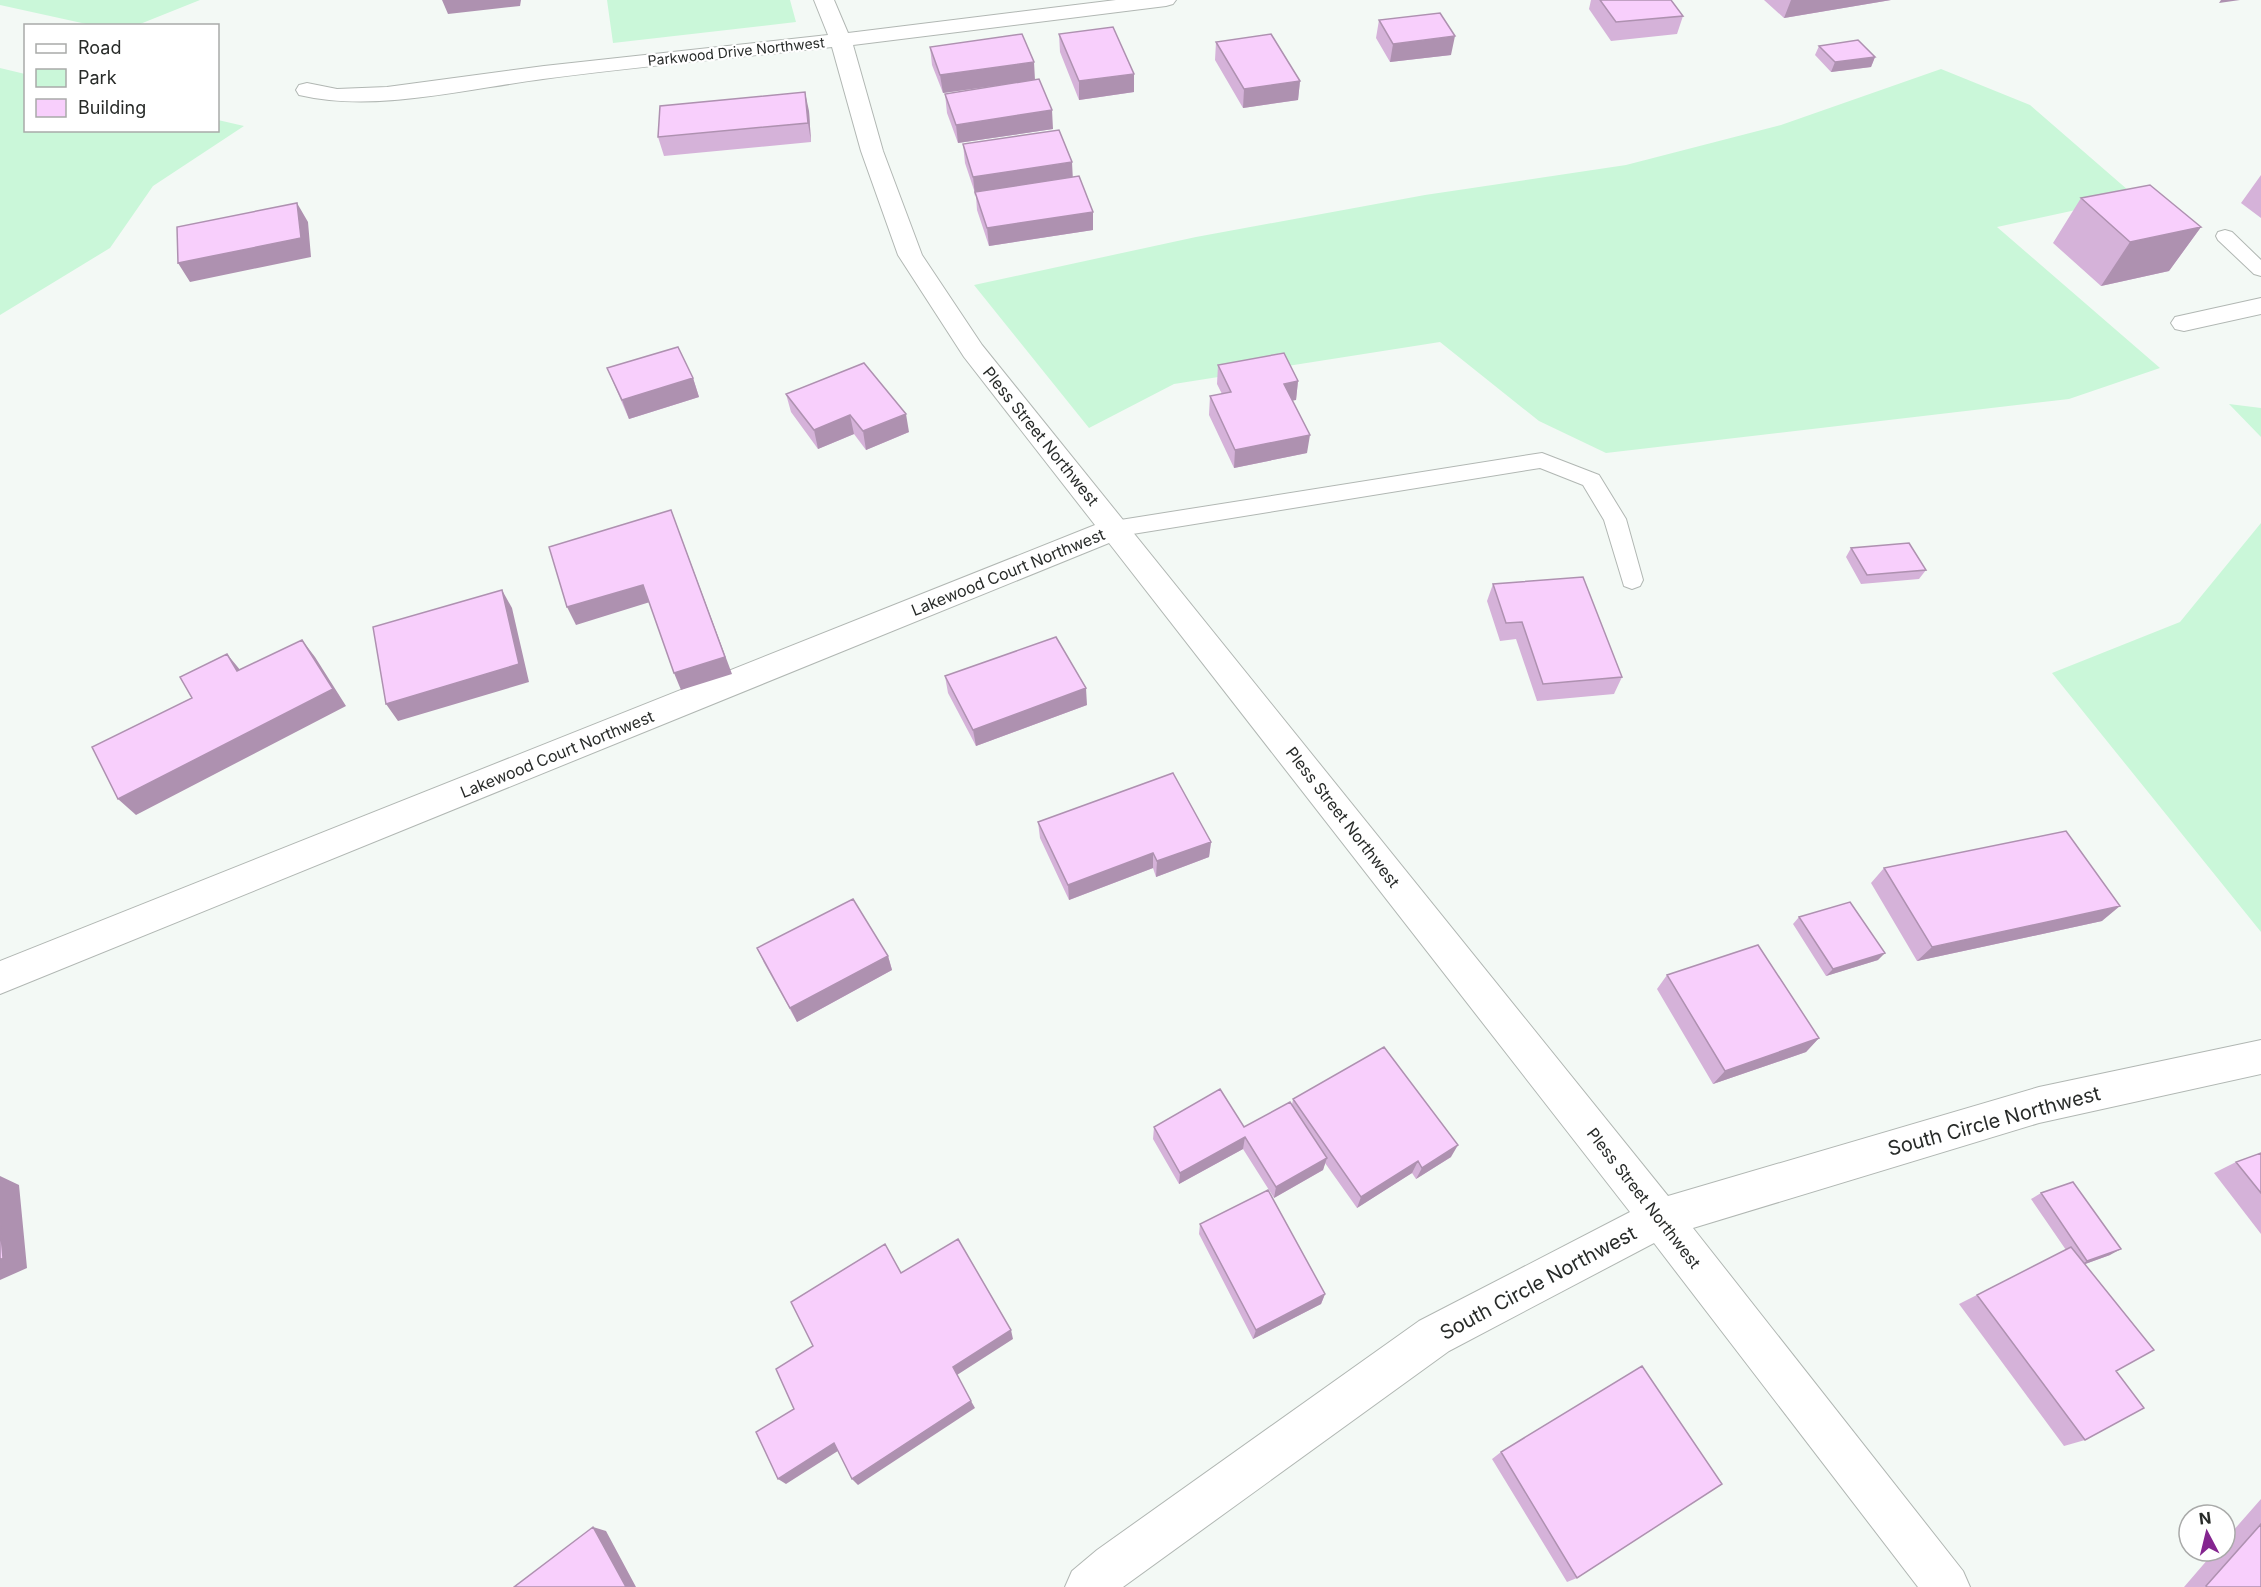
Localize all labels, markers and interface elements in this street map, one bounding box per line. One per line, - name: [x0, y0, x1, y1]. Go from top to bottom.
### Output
- legend: [24, 24, 219, 132]
- street label: Parkwood Drive Northwest: [647, 33, 826, 69]
- text: Road: [78, 37, 121, 58]
- text: Park: [78, 67, 117, 88]
- text: Building: [78, 97, 146, 118]
- street label: Pless Street Northwest: [979, 363, 1103, 509]
- street label: Lakewood Court Northwest: [908, 524, 1108, 620]
- street label: Lakewood Court Northwest: [457, 706, 657, 802]
- street label: Pless Street Northwest: [1282, 743, 1404, 891]
- street label: South Circle Northwest: [1885, 1081, 2103, 1161]
- street label: Pless Street Northwest: [1583, 1124, 1705, 1272]
- street label: South Circle Northwest: [1436, 1221, 1641, 1345]
- north arrow: [2177, 1503, 2237, 1563]
- text: N: [2198, 1507, 2212, 1529]

